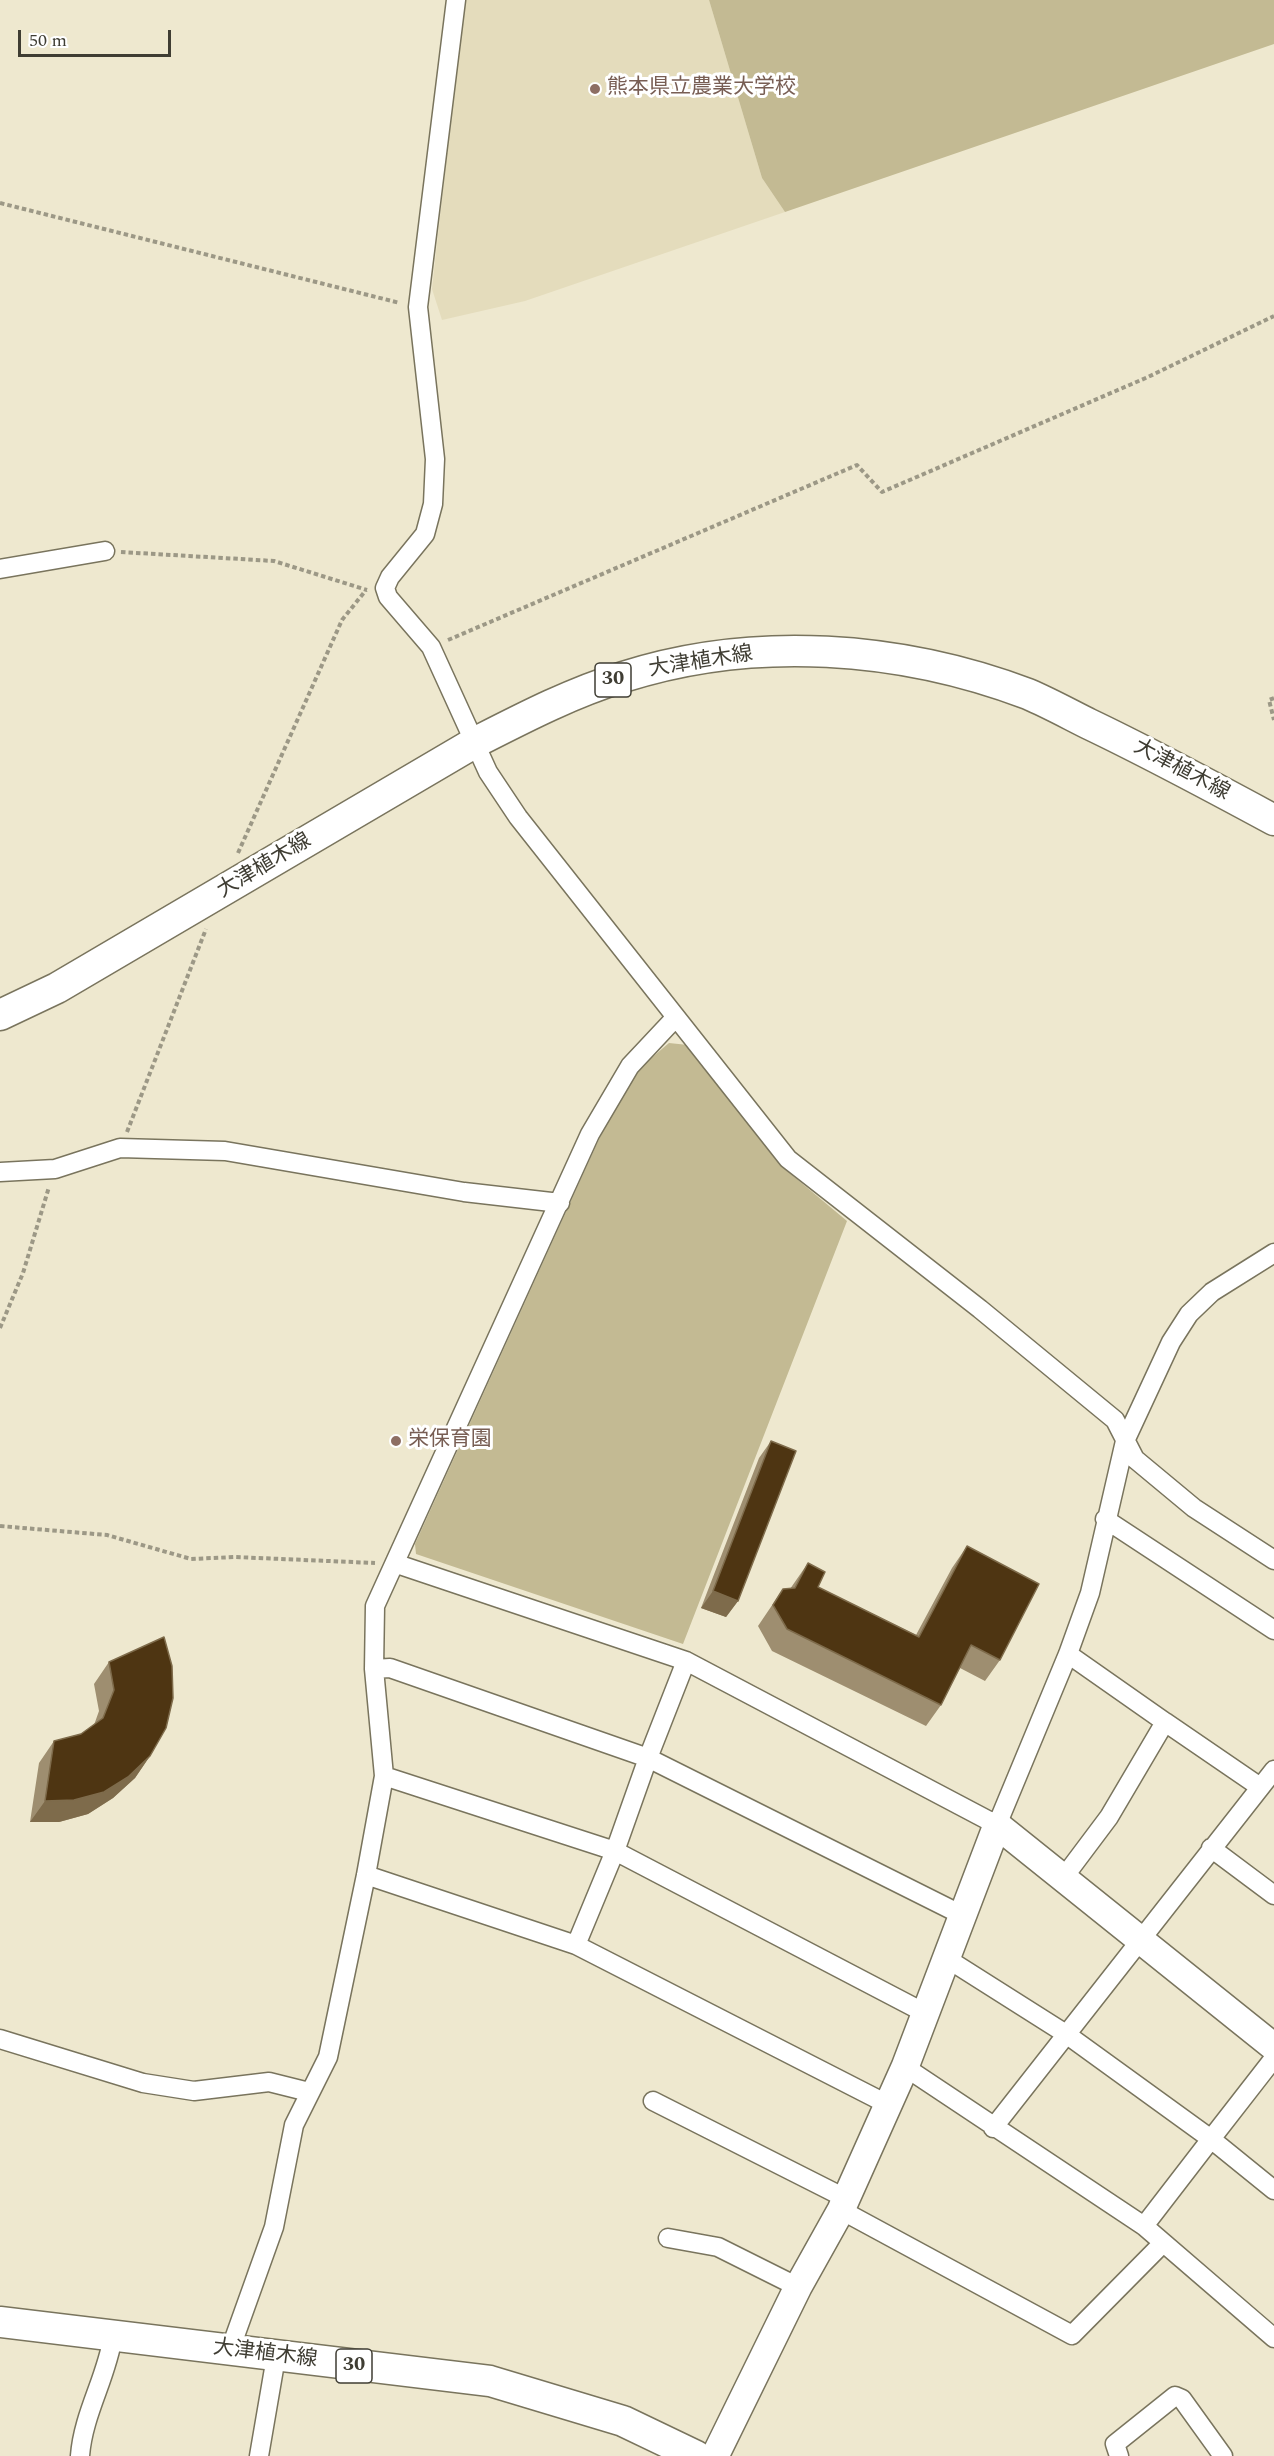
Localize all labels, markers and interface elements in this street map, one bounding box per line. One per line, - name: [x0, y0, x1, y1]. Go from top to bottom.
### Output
- scale bar: [21, 18, 174, 56]
- text: 50 m: [29, 27, 67, 54]
- place label: 熊本県立農業大学校: [607, 76, 796, 102]
- marker: 熊本県立農業大学校: [588, 82, 602, 96]
- street label: 大津植木線: [647, 642, 755, 684]
- road number: 30: [595, 663, 631, 697]
- street label: 大津植木線: [1129, 735, 1233, 807]
- street label: 大津植木線: [214, 829, 316, 905]
- place label: 栄保育園: [408, 1428, 492, 1454]
- marker: 栄保育園: [389, 1434, 403, 1448]
- street label: 大津植木線: [211, 2336, 319, 2374]
- road number: 30: [336, 2349, 372, 2383]

